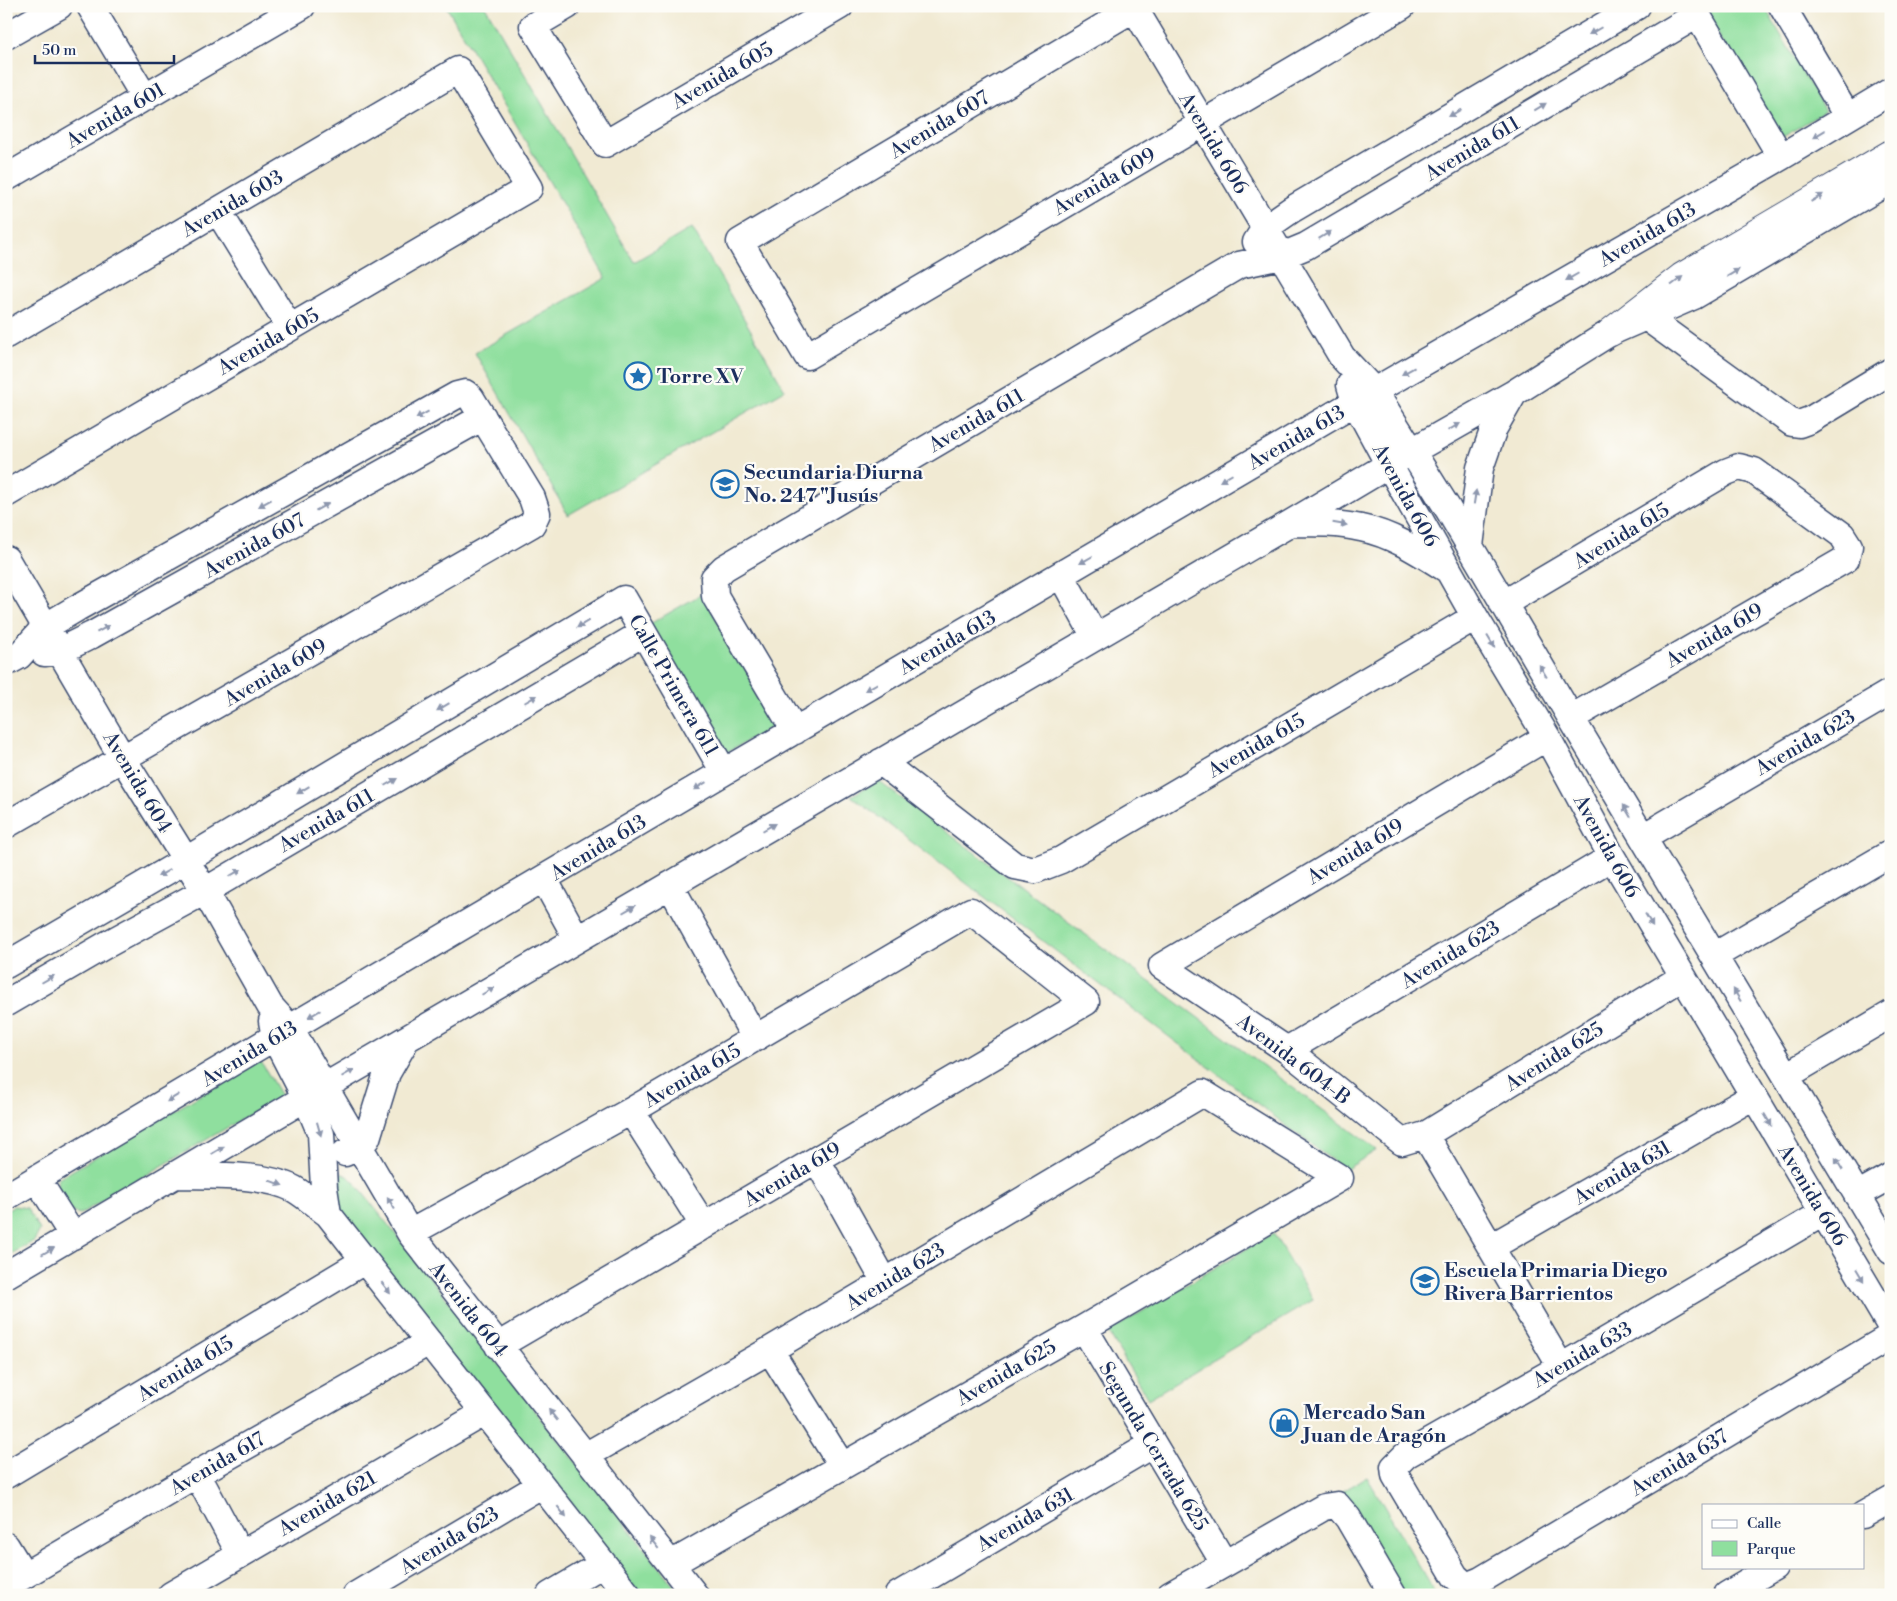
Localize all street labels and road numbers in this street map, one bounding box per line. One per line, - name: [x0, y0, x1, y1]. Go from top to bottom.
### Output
- street label: Avenida 605: [667, 37, 778, 116]
- street label: Avenida 601: [61, 78, 170, 155]
- street label: Avenida 607: [885, 86, 994, 165]
- street label: Avenida 606: [1172, 88, 1253, 199]
- street label: Avenida 611: [1420, 111, 1525, 188]
- street label: Avenida 609: [1048, 143, 1160, 222]
- street label: Avenida 603: [177, 165, 288, 244]
- street label: Avenida 613: [1594, 198, 1701, 274]
- street label: Avenida 605: [213, 303, 324, 382]
- street label: Avenida 611: [924, 384, 1029, 459]
- street label: Avenida 613: [1243, 401, 1350, 477]
- street label: Avenida 606: [1366, 439, 1443, 552]
- street label: Avenida 615: [1568, 498, 1674, 575]
- street label: Avenida 607: [199, 508, 310, 585]
- street label: Avenida 619: [1661, 598, 1768, 675]
- street label: Avenida 613: [894, 606, 1001, 682]
- street label: Calle Primera 611: [622, 611, 723, 761]
- street label: Avenida 609: [219, 634, 331, 713]
- street label: Avenida 623: [1750, 705, 1860, 782]
- street label: Avenida 615: [1203, 709, 1310, 785]
- street label: Avenida 604: [96, 727, 177, 838]
- street label: Avenida 611: [274, 784, 379, 859]
- street label: Avenida 606: [1567, 790, 1644, 903]
- street label: Avenida 613: [545, 810, 651, 887]
- street label: Avenida 619: [1302, 814, 1409, 891]
- street label: Avenida 623: [1396, 916, 1505, 995]
- street label: Avenida 604-B: [1231, 1009, 1355, 1111]
- street label: Avenida 613: [196, 1016, 302, 1093]
- street label: Avenida 625: [1500, 1017, 1609, 1098]
- street label: Avenida 615: [639, 1039, 746, 1115]
- street label: Avenida 631: [1569, 1135, 1676, 1212]
- street label: Avenida 619: [739, 1137, 846, 1214]
- street label: Avenida 606: [1771, 1140, 1852, 1251]
- street label: Avenida 623: [841, 1238, 950, 1317]
- street label: Avenida 604: [422, 1257, 513, 1363]
- street label: Avenida 633: [1528, 1317, 1637, 1394]
- street label: Avenida 615: [132, 1331, 238, 1408]
- street label: Avenida 625: [951, 1335, 1061, 1412]
- street label: Segunda Cerrada 625: [1092, 1358, 1213, 1536]
- street label: Avenida 637: [1626, 1424, 1733, 1503]
- street label: Avenida 617: [165, 1427, 270, 1502]
- street label: Avenida 621: [273, 1466, 382, 1543]
- street label: Avenida 631: [972, 1482, 1079, 1559]
- street label: Avenida 623: [395, 1502, 504, 1581]

